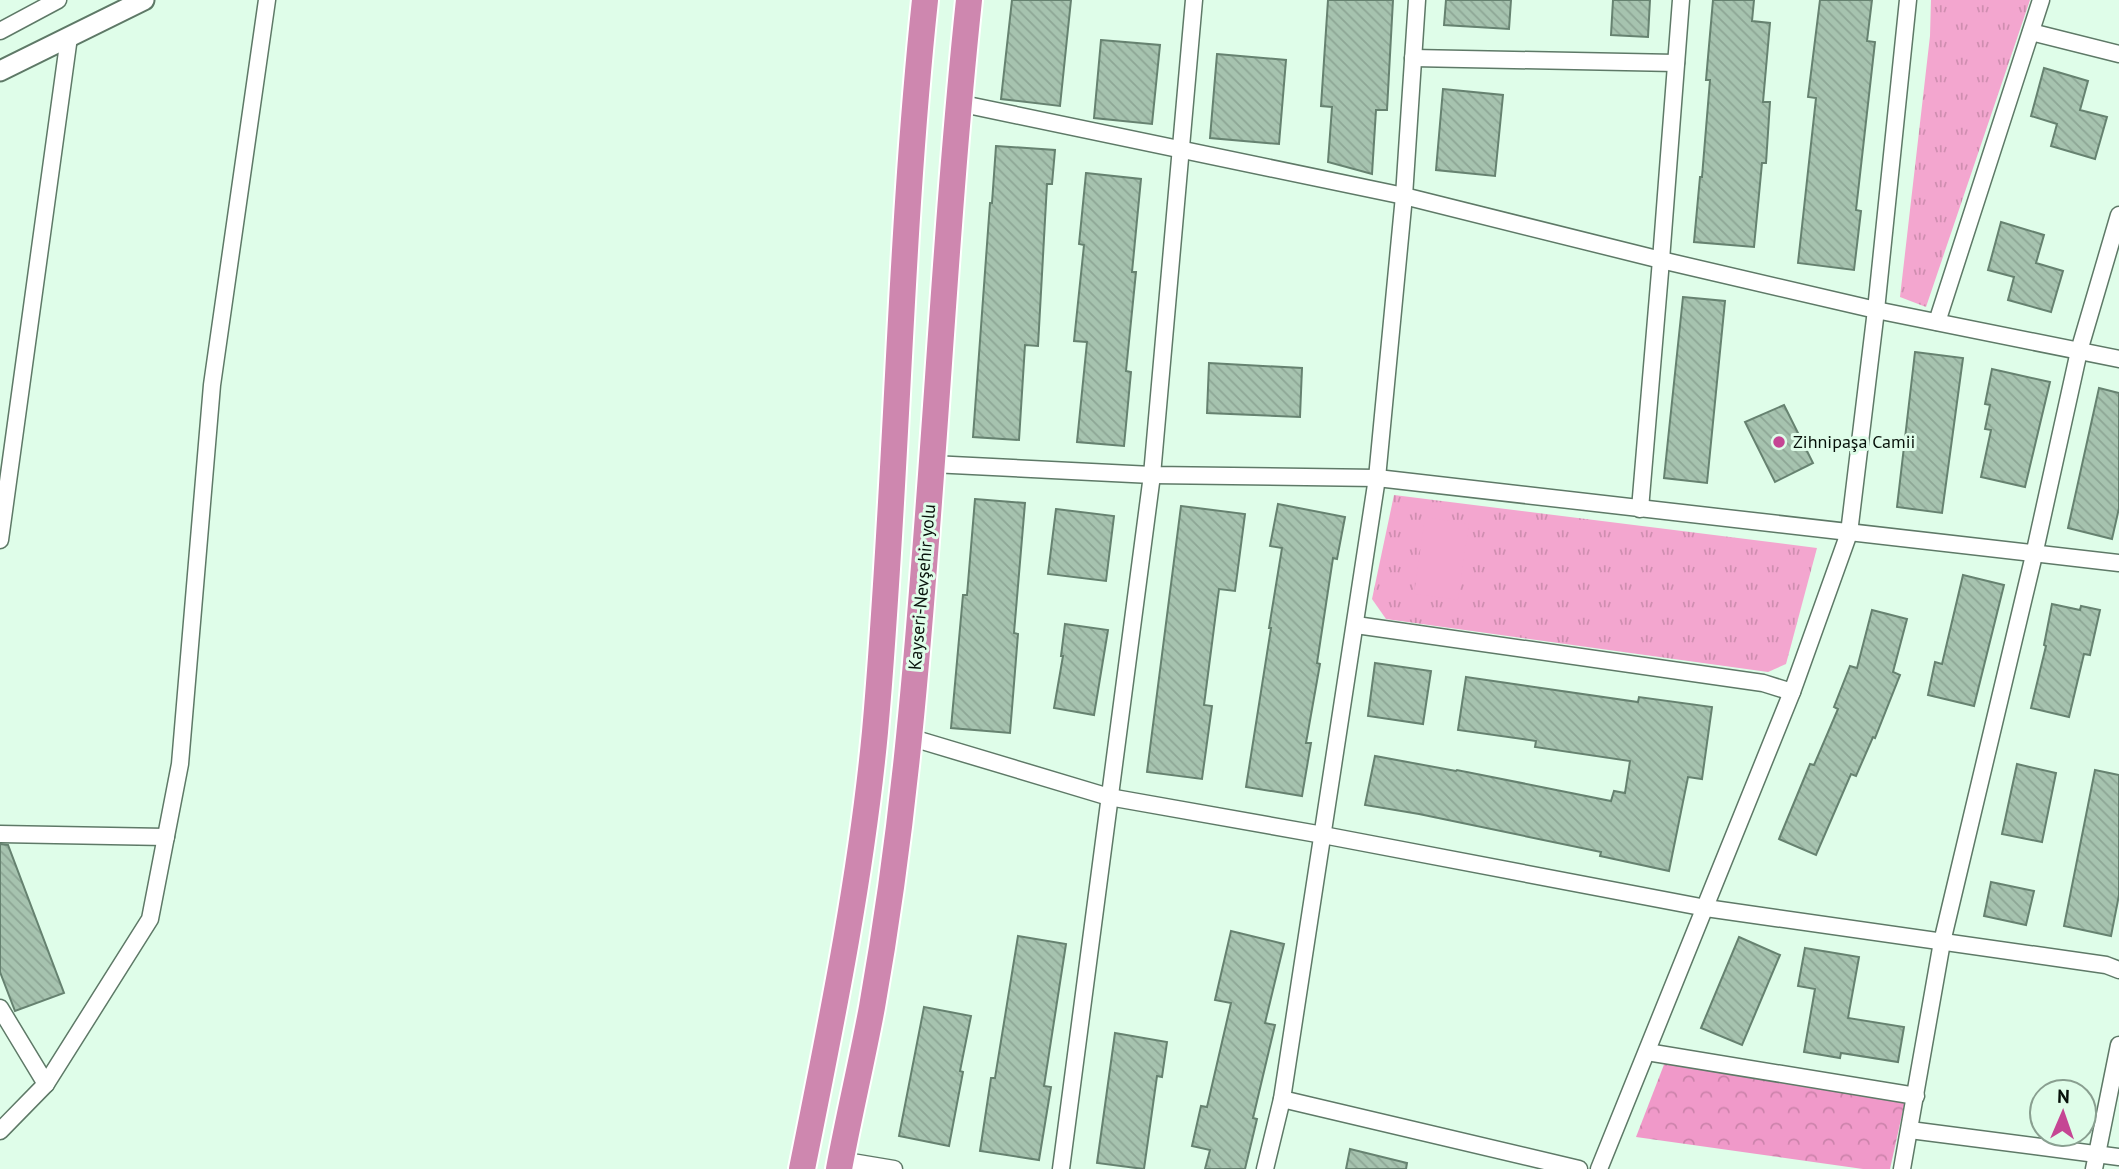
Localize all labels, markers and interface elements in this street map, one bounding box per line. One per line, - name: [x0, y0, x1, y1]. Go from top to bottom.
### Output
- place label: Zihnipaşa Camii: [1793, 430, 1915, 453]
- marker: Zihnipaşa Camii: [1771, 434, 1787, 450]
- street label: Kayseri-Nevşehir yolu: [903, 503, 940, 671]
- north arrow: [2028, 1078, 2098, 1148]
- text: N: [2057, 1084, 2070, 1108]

